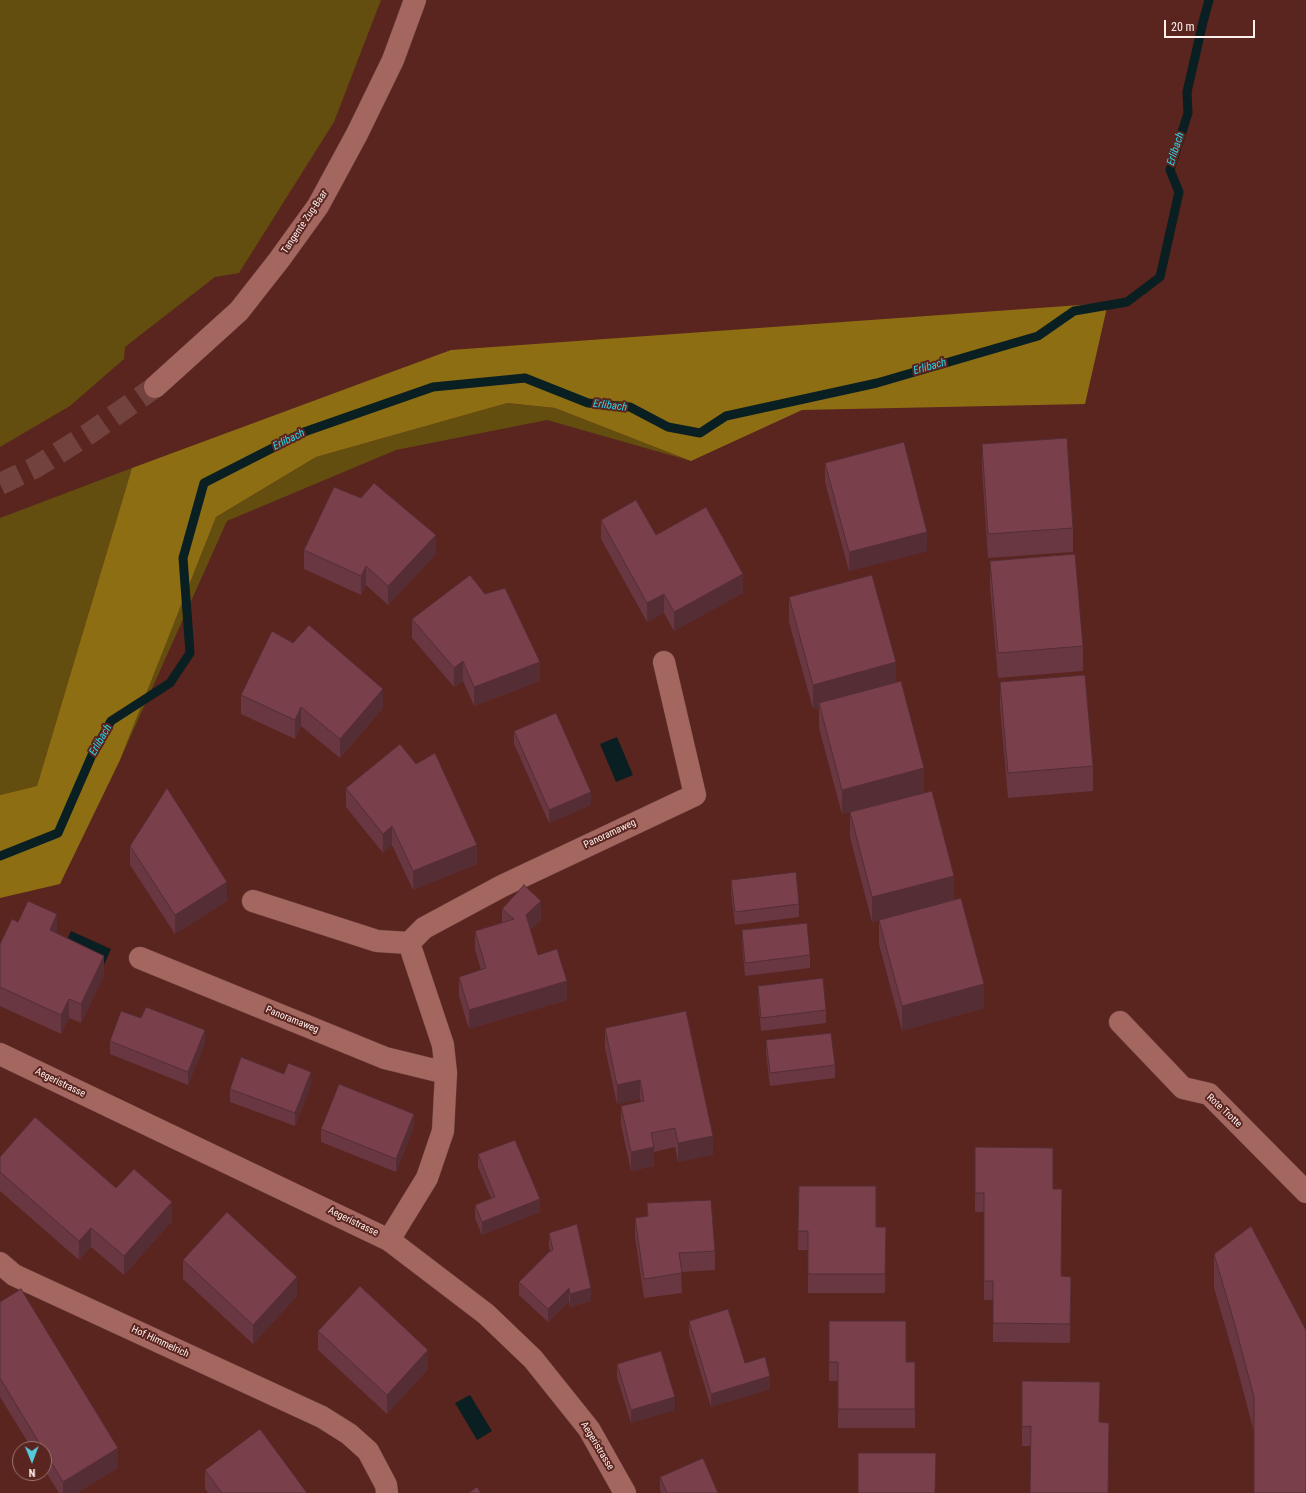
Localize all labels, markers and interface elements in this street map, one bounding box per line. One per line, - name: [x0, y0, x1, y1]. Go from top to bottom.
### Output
- scale bar: [1166, 12, 1257, 38]
- text: 20 m: [1171, 20, 1195, 34]
- water label: Erlibach: [1164, 131, 1188, 167]
- street label: Tangente Zug-Baar: [279, 188, 331, 256]
- water label: Erlibach: [912, 356, 948, 378]
- water label: Erlibach: [592, 397, 628, 415]
- water label: Erlibach: [271, 427, 307, 453]
- water label: Erlibach: [87, 722, 115, 758]
- street label: Panoramaweg: [582, 817, 638, 851]
- street label: Panoramaweg: [264, 1004, 320, 1036]
- street label: Aegeristrasse: [33, 1066, 87, 1100]
- street label: Rote Trotte: [1204, 1092, 1244, 1130]
- street label: Aegeristrasse: [326, 1205, 380, 1239]
- street label: Hof Himmelrich: [129, 1323, 191, 1361]
- street label: Aegeristrasse: [578, 1420, 616, 1472]
- north arrow: [12, 1441, 52, 1481]
- text: N: [29, 1466, 36, 1479]

